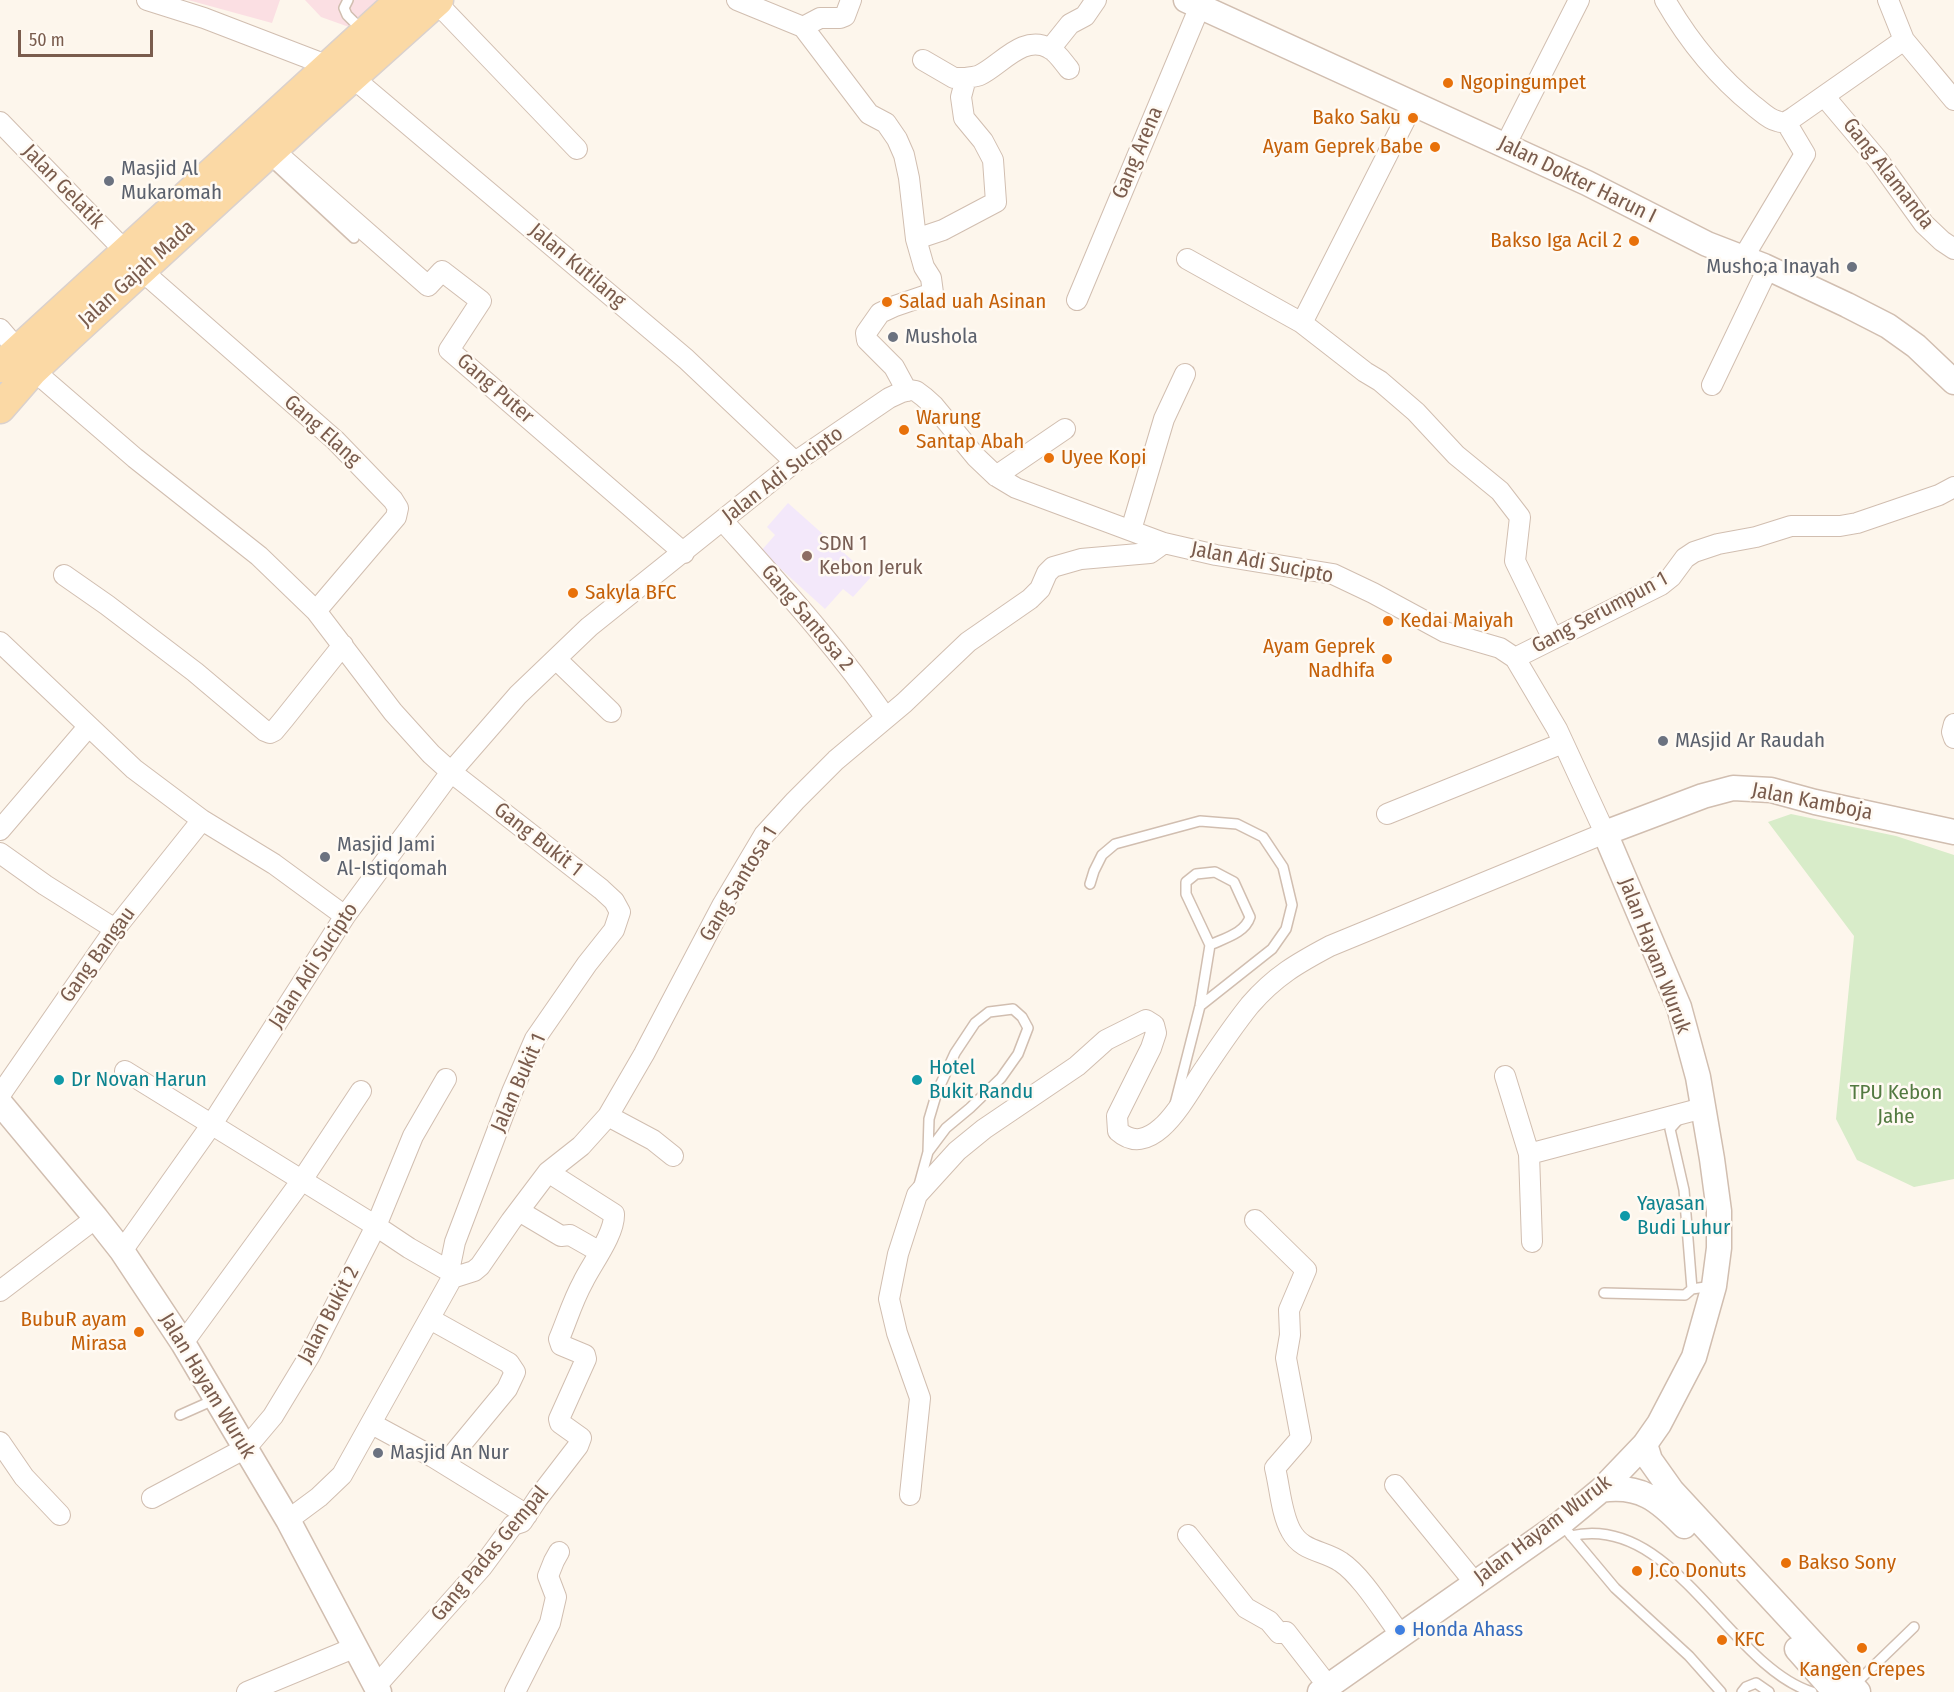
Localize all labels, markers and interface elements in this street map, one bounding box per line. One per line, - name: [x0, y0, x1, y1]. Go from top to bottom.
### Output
- scale bar: [21, 18, 156, 56]
- text: 50 m: [29, 29, 65, 51]
- place label: Ngopingumpet: [1460, 70, 1586, 96]
- marker: Ngopingumpet: [1441, 76, 1455, 90]
- street label: Gang Arena: [1107, 103, 1169, 203]
- place label: Bako Saku: [1312, 105, 1401, 131]
- marker: Bako Saku: [1406, 111, 1420, 125]
- street label: Gang Alamanda: [1837, 113, 1939, 235]
- street label: Jalan Dokter Harun I: [1494, 131, 1660, 229]
- place label: Ayam Geprek Babe: [1263, 134, 1423, 160]
- street label: Jalan Gelatik: [17, 140, 109, 234]
- marker: Ayam Geprek Babe: [1428, 140, 1442, 154]
- place label: Masjid Al Mukaromah: [121, 156, 222, 206]
- marker: Masjid Al Mukaromah: [102, 174, 116, 188]
- street label: Jalan Gajah Mada: [74, 215, 200, 333]
- street label: Jalan Kutilang: [524, 218, 630, 314]
- place label: Bakso Iga Acil 2: [1490, 228, 1622, 254]
- marker: Bakso Iga Acil 2: [1627, 234, 1641, 248]
- place label: Musho;a Inayah: [1706, 254, 1840, 280]
- marker: Musho;a Inayah: [1845, 260, 1859, 274]
- place label: Salad uah Asinan: [899, 289, 1046, 315]
- marker: Salad uah Asinan: [880, 295, 894, 309]
- place label: Mushola: [905, 324, 978, 350]
- marker: Mushola: [886, 330, 900, 344]
- street label: Gang Puter: [451, 349, 539, 429]
- street label: Gang Elang: [278, 390, 366, 472]
- place label: Warung Santap Abah: [916, 405, 1024, 455]
- street label: Jalan Adi Sucipto: [718, 421, 848, 529]
- marker: Warung Santap Abah: [897, 423, 911, 437]
- place label: Uyee Kopi: [1061, 445, 1147, 471]
- marker: Uyee Kopi: [1042, 451, 1056, 465]
- place label: SDN 1 Kebon Jeruk: [819, 531, 923, 581]
- street label: Jalan Adi Sucipto: [1189, 537, 1335, 589]
- marker: SDN 1 Kebon Jeruk: [800, 549, 814, 563]
- street label: Gang Santosa 2: [755, 560, 859, 676]
- street label: Gang Serumpun 1: [1528, 567, 1672, 659]
- place label: Sakyla BFC: [585, 580, 677, 606]
- marker: Sakyla BFC: [566, 586, 580, 600]
- place label: Kedai Maiyah: [1400, 608, 1514, 634]
- marker: Kedai Maiyah: [1381, 614, 1395, 628]
- place label: Ayam Geprek Nadhifa: [1263, 634, 1375, 684]
- marker: Ayam Geprek Nadhifa: [1380, 652, 1394, 666]
- place label: MAsjid Ar Raudah: [1675, 728, 1825, 754]
- marker: MAsjid Ar Raudah: [1656, 734, 1670, 748]
- street label: Jalan Kamboja: [1749, 778, 1875, 826]
- street label: Gang Bukit 1: [489, 798, 587, 882]
- street label: Gang Santosa 1: [695, 822, 783, 946]
- place label: Masjid Jami Al-Istiqomah: [337, 832, 448, 882]
- marker: Masjid Jami Al-Istiqomah: [318, 850, 332, 864]
- street label: Jalan Hayam Wuruk: [1613, 874, 1695, 1038]
- street label: Jalan Adi Sucipto: [264, 899, 364, 1033]
- street label: Gang Bangau: [55, 902, 141, 1008]
- street label: Jalan Bukit 1: [486, 1030, 552, 1136]
- place label: Hotel Bukit Randu: [929, 1055, 1033, 1105]
- place label: Dr Novan Harun: [71, 1067, 207, 1093]
- marker: Dr Novan Harun: [52, 1073, 66, 1087]
- marker: Hotel Bukit Randu: [910, 1073, 924, 1087]
- park label: TPU Kebon Jahe: [1850, 1080, 1942, 1130]
- place label: Yayasan Budi Luhur: [1637, 1191, 1730, 1241]
- marker: Yayasan Budi Luhur: [1618, 1209, 1632, 1223]
- street label: Jalan Bukit 2: [293, 1262, 365, 1368]
- place label: BubuR ayam Mirasa: [21, 1307, 127, 1357]
- street label: Jalan Hayam Wuruk: [154, 1309, 260, 1463]
- marker: BubuR ayam Mirasa: [132, 1325, 146, 1339]
- place label: Masjid An Nur: [390, 1440, 509, 1466]
- marker: Masjid An Nur: [371, 1446, 385, 1460]
- street label: Jalan Hayam Wuruk: [1469, 1470, 1617, 1590]
- street label: Gang Padas Gempal: [426, 1481, 554, 1627]
- place label: Bakso Sony: [1798, 1550, 1896, 1576]
- marker: Bakso Sony: [1779, 1556, 1793, 1570]
- place label: J.Co Donuts: [1649, 1558, 1746, 1584]
- marker: J.Co Donuts: [1630, 1564, 1644, 1578]
- place label: Honda Ahass: [1412, 1617, 1523, 1643]
- marker: Honda Ahass: [1393, 1623, 1407, 1637]
- place label: KFC: [1734, 1627, 1765, 1653]
- marker: KFC: [1715, 1633, 1729, 1647]
- marker: Kangen Crepes: [1855, 1641, 1869, 1655]
- place label: Kangen Crepes: [1799, 1657, 1925, 1683]

